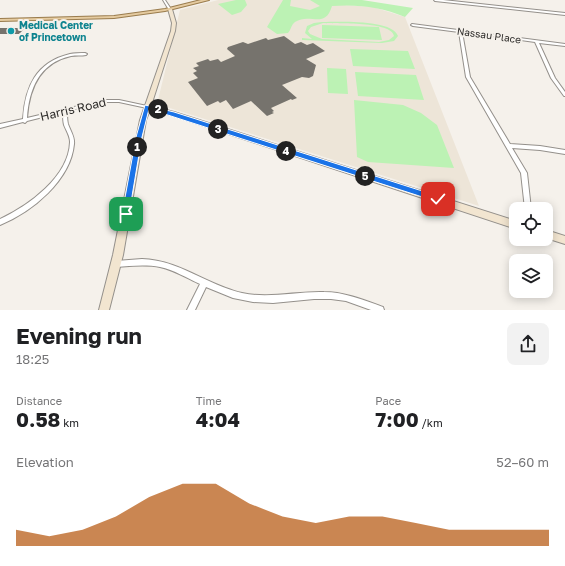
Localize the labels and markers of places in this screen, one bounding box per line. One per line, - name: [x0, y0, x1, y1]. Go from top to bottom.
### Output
- place label: Medical Center of Princetown: [19, 19, 93, 43]
- marker: Medical Center of Princetown: [6, 26, 16, 36]
- pin: 2: [148, 99, 168, 119]
- pin: 3: [208, 119, 228, 139]
- pin: 1: [127, 137, 147, 157]
- pin: 4: [276, 141, 296, 161]
- pin: 5: [355, 166, 375, 186]
- pin: [421, 182, 455, 216]
- pin: [109, 197, 143, 231]

